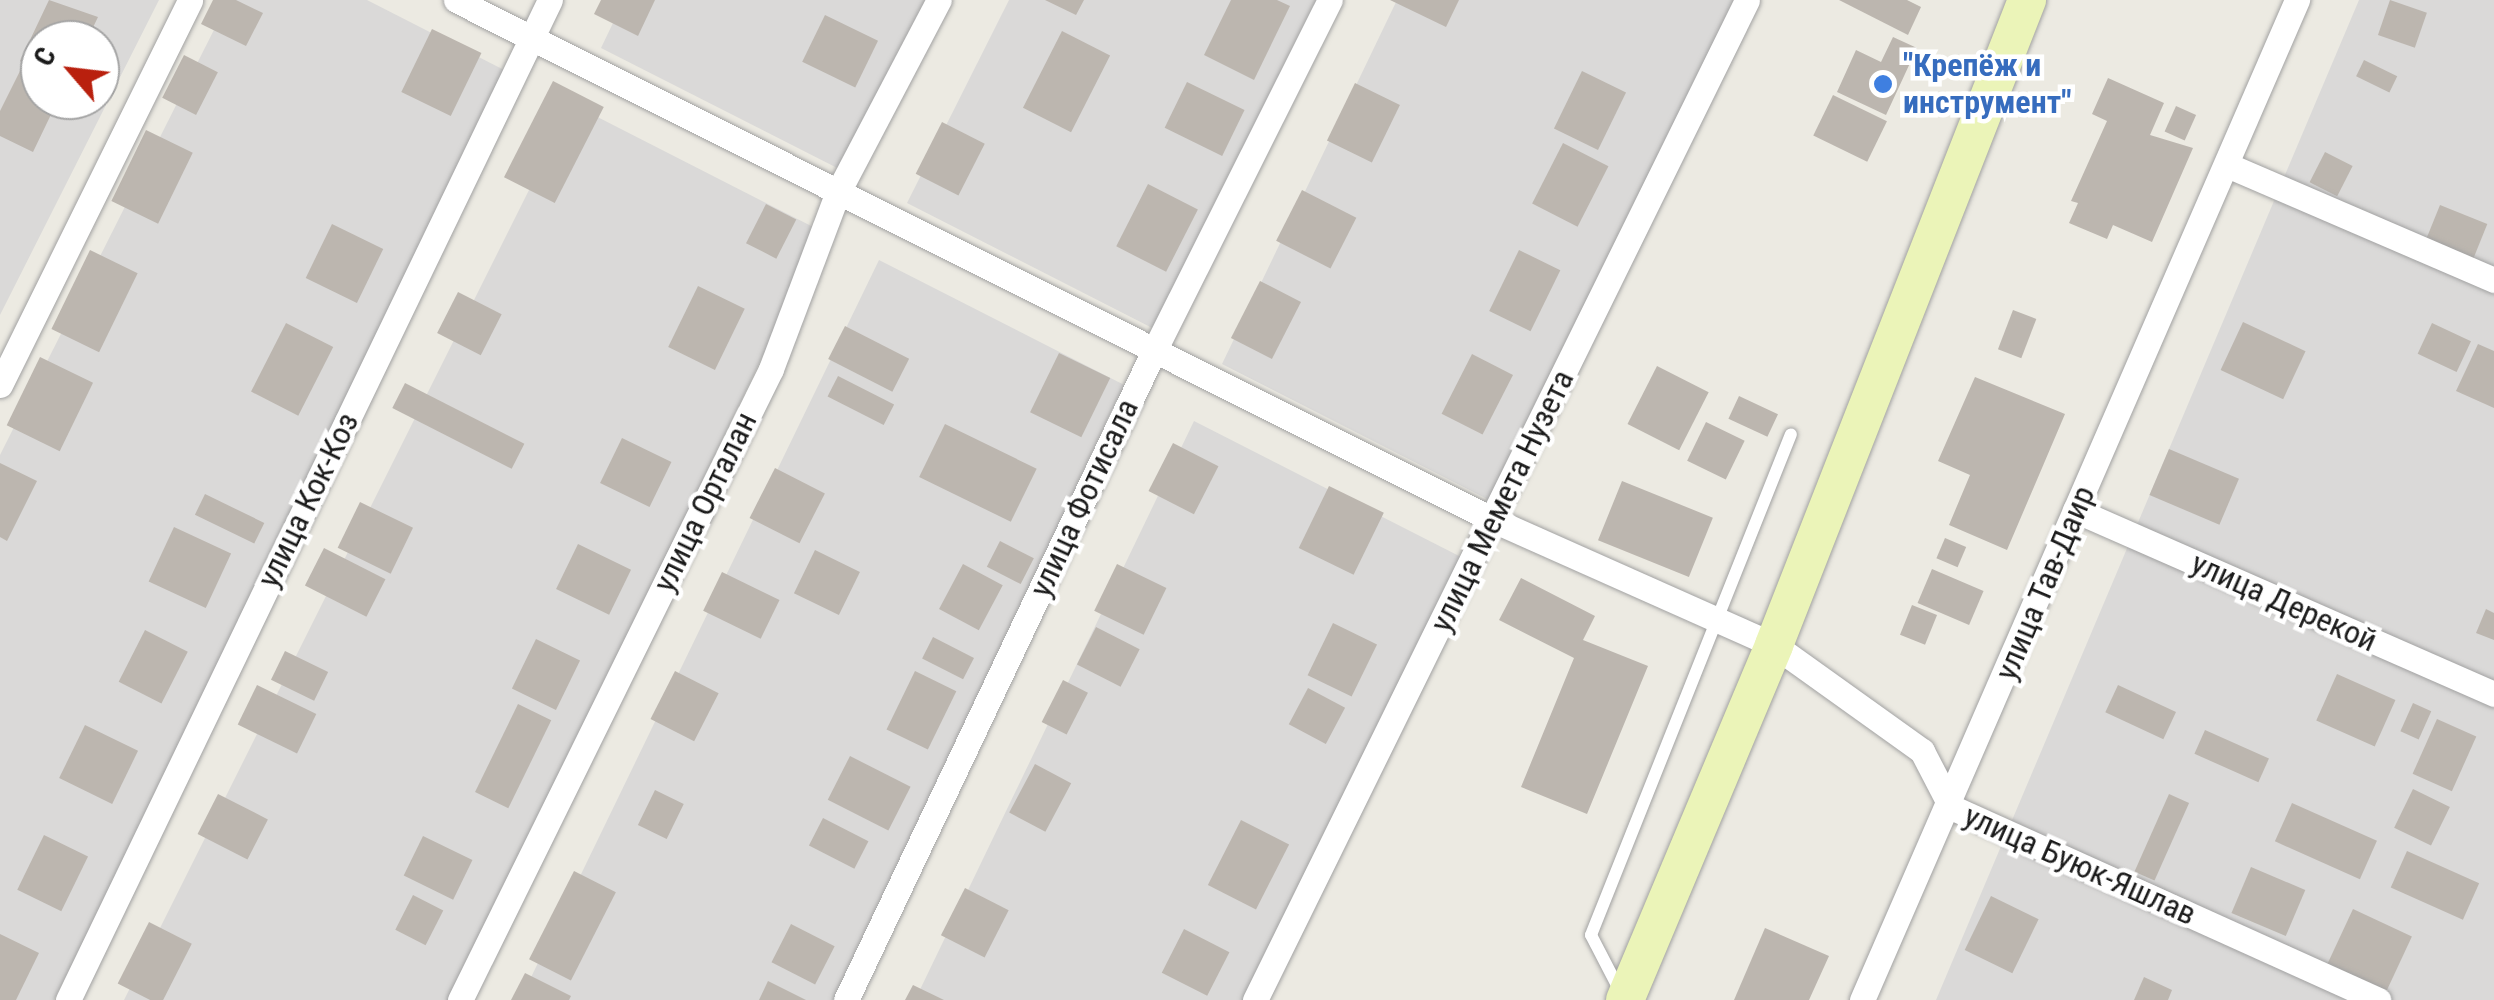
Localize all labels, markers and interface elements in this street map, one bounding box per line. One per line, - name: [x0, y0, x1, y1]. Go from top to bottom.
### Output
- north arrow: [20, 20, 120, 120]
- text: С: [27, 42, 63, 71]
- place label: "Крепёж и инструмент": [1903, 47, 2072, 122]
- marker: "Крепёж и инструмент": [1872, 73, 1894, 95]
- street label: улица Мемета Нузета: [1422, 364, 1582, 638]
- street label: улица Фотисала: [1021, 393, 1147, 603]
- street label: улица Кок-Коз: [249, 406, 367, 594]
- street label: улица Орталан: [645, 406, 765, 598]
- street label: улица Тав-Даир: [1987, 480, 2103, 686]
- street label: улица Дерекой: [2185, 544, 2383, 660]
- street label: улица Буюк-Яшлав: [1958, 797, 2202, 933]

